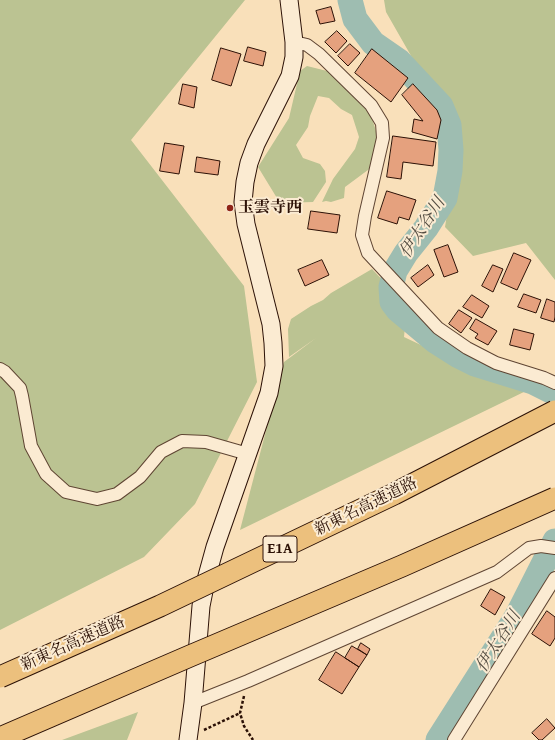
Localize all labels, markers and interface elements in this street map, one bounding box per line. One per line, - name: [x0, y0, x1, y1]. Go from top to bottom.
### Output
- water label: 伊太谷川: [396, 194, 450, 262]
- place label: 玉雲寺西: [238, 198, 302, 218]
- marker: 玉雲寺西: [225, 203, 235, 213]
- street label: 新東名高速道路: [311, 474, 421, 540]
- road number: E1A: [263, 536, 297, 562]
- water label: 伊太谷川: [472, 608, 526, 676]
- street label: 新東名高速道路: [18, 612, 128, 676]

